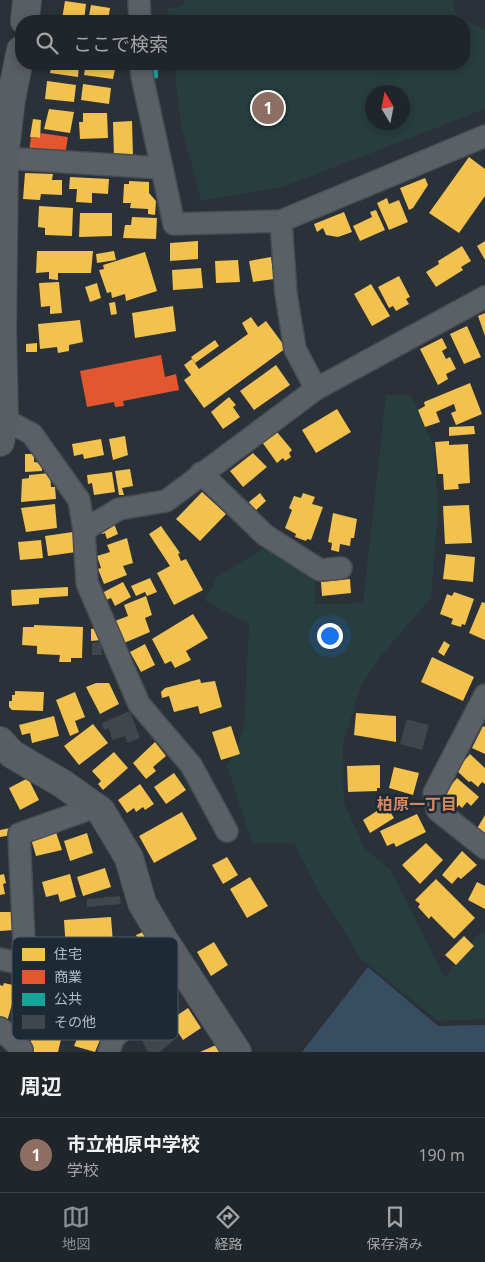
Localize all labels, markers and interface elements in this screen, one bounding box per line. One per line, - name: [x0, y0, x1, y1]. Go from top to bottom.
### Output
- search box: [15, 15, 470, 70]
- icon: search: [33, 29, 61, 57]
- text: ここで検索: [73, 31, 168, 57]
- north arrow: [365, 85, 410, 130]
- pin: 1: [252, 89, 284, 127]
- your location: [317, 623, 343, 649]
- district label: 柏原一丁目: [377, 793, 457, 815]
- legend: [12, 937, 178, 1040]
- text: 住宅: [54, 944, 82, 963]
- text: 商業: [54, 967, 82, 986]
- text: 公共: [54, 989, 82, 1008]
- text: その他: [54, 1012, 96, 1031]
- text: 周辺: [20, 1072, 62, 1100]
- text: 市立柏原中学校: [67, 1131, 200, 1157]
- text: 1: [31, 1144, 41, 1166]
- text: 190 m: [418, 1144, 465, 1166]
- text: 学校: [67, 1159, 99, 1181]
- tab: 地図: [62, 1203, 90, 1253]
- tab: 経路: [214, 1203, 242, 1253]
- tab: 保存済み: [367, 1203, 423, 1253]

